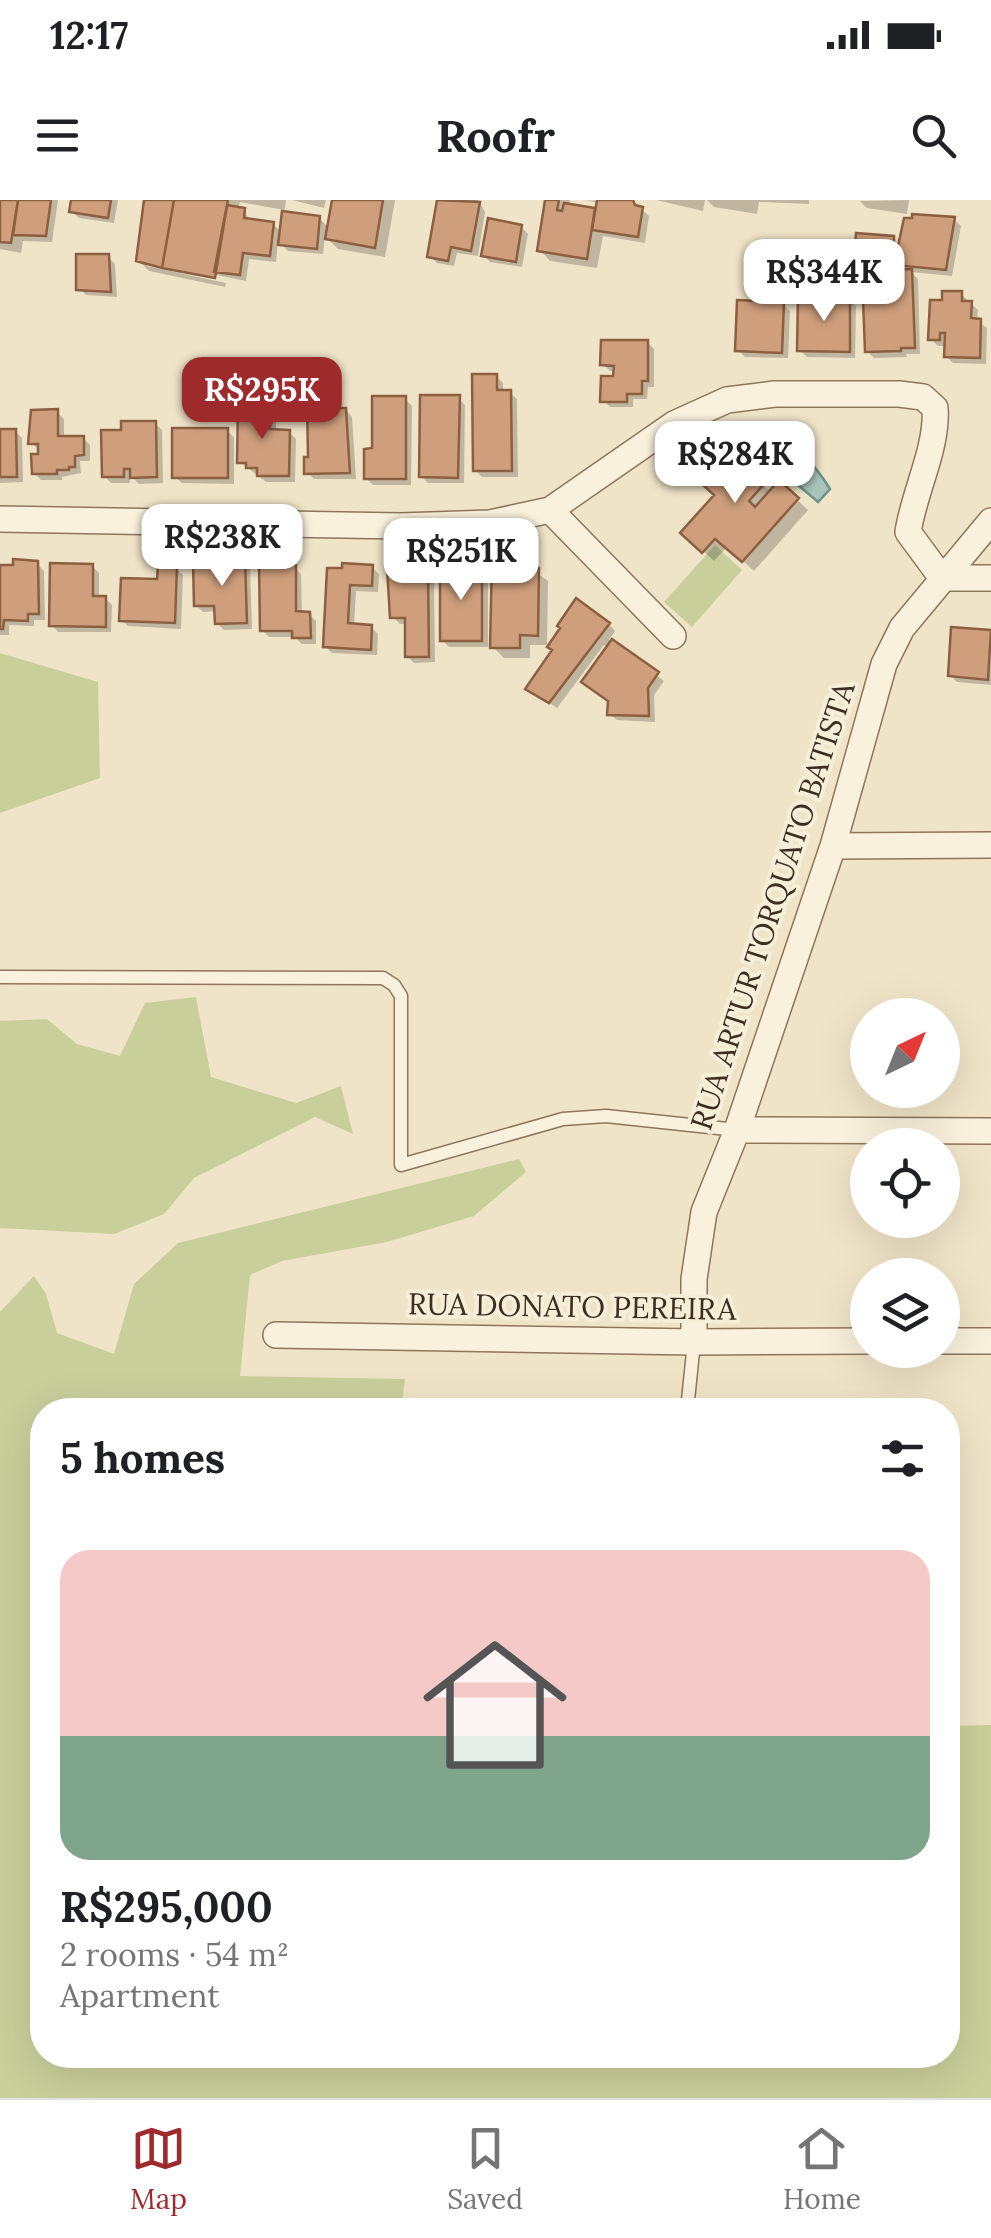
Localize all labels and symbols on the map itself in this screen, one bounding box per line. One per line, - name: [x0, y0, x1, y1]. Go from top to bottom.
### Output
- pin: R$344K: [743, 239, 905, 324]
- pin: R$295K: [181, 357, 343, 442]
- pin: R$284K: [654, 421, 816, 506]
- pin: R$238K: [141, 504, 303, 589]
- pin: R$251K: [380, 518, 542, 603]
- street label: RUA ARTUR TORQUATO BATISTA: [682, 676, 863, 1134]
- north arrow: [850, 998, 960, 1108]
- street label: RUA DONATO PEREIRA: [408, 1284, 738, 1328]

